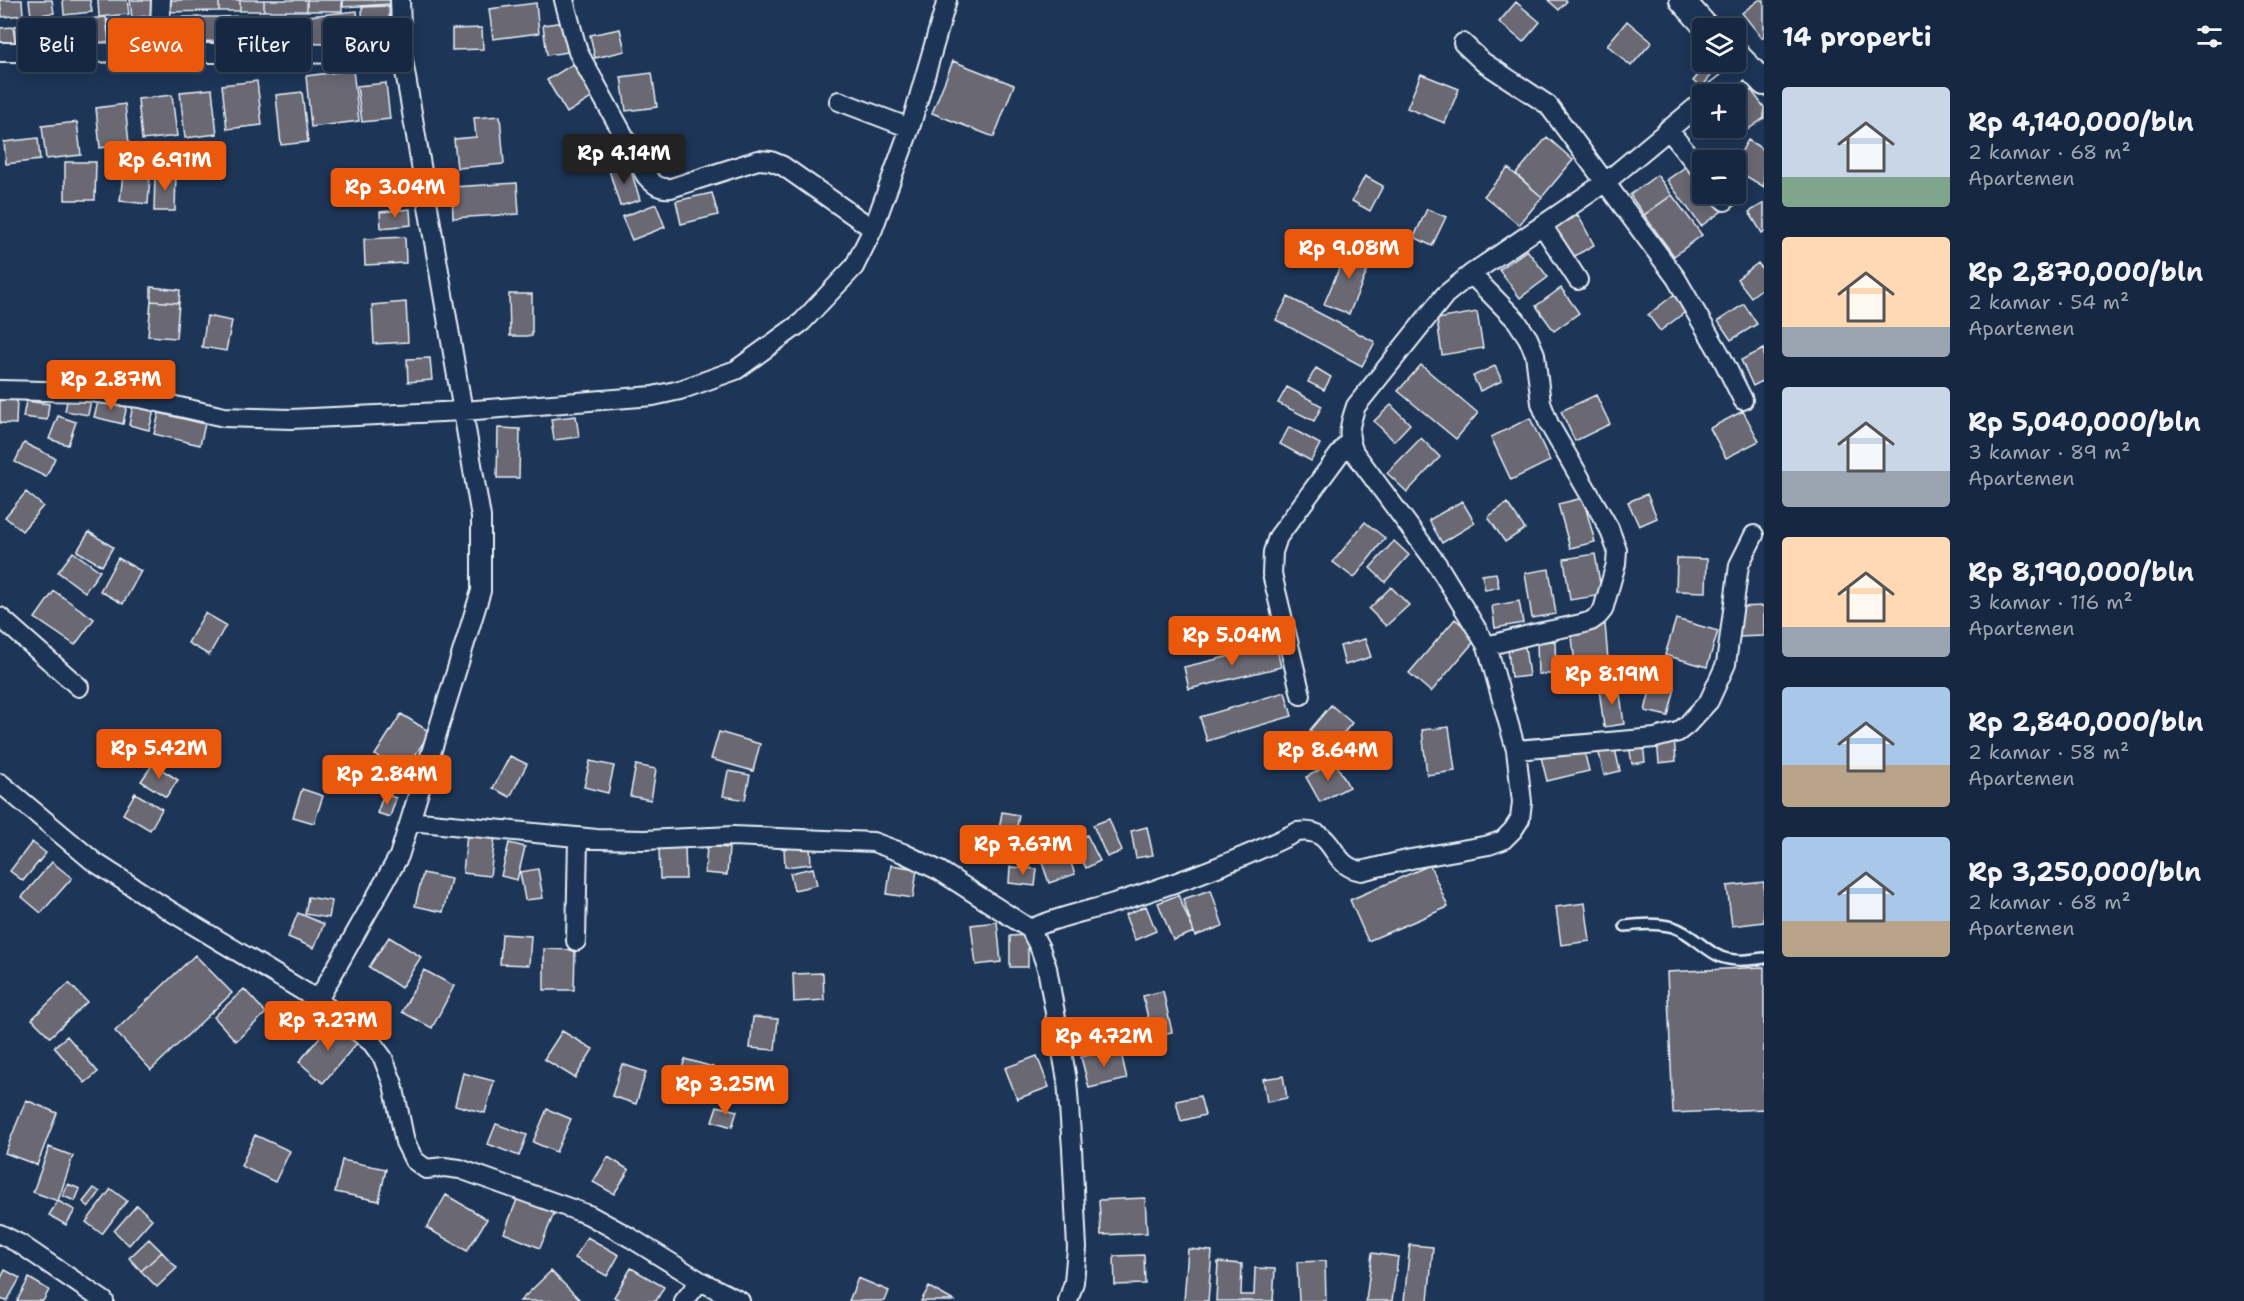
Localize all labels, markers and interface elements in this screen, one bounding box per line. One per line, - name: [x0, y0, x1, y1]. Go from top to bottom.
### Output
- chip: Beli: [18, 18, 96, 72]
- chip: Sewa: [108, 18, 204, 72]
- chip: Filter: [216, 18, 311, 72]
- chip: Baru: [323, 18, 412, 72]
- map controls: [1692, 18, 1746, 204]
- button: layers: [1692, 18, 1746, 72]
- text: 14 properti: [1782, 19, 1932, 54]
- icon: filters: [2193, 20, 2226, 53]
- button: +: [1692, 84, 1746, 138]
- text: Rp 4,140,000/bln: [1968, 104, 2194, 139]
- icon: home: [1830, 111, 1902, 183]
- pin: Rp 4.14M: [562, 134, 686, 185]
- text: 2 kamar · 68 m²: [1968, 139, 2131, 165]
- text: Rp 4.14M: [577, 140, 671, 166]
- pin: Rp 6.91M: [103, 141, 227, 192]
- text: Rp 6.91M: [118, 147, 212, 173]
- button: −: [1692, 150, 1746, 204]
- text: Apartemen: [1968, 165, 2075, 191]
- pin: Rp 3.04M: [333, 168, 457, 219]
- text: Rp 3.04M: [345, 174, 445, 200]
- pin: Rp 9.08M: [1287, 229, 1411, 280]
- text: Rp 9.08M: [1298, 235, 1400, 261]
- text: Rp 2,870,000/bln: [1968, 254, 2203, 289]
- icon: home: [1830, 261, 1902, 333]
- text: 2 kamar · 54 m²: [1968, 289, 2129, 315]
- text: Apartemen: [1968, 315, 2075, 341]
- pin: Rp 2.87M: [49, 360, 173, 411]
- text: Rp 2.87M: [61, 366, 161, 392]
- text: Rp 5,040,000/bln: [1968, 404, 2201, 439]
- icon: home: [1830, 411, 1902, 483]
- text: 3 kamar · 89 m²: [1968, 439, 2130, 465]
- text: Apartemen: [1968, 465, 2075, 491]
- text: Rp 8,190,000/bln: [1968, 554, 2194, 589]
- icon: home: [1830, 561, 1902, 633]
- text: 3 kamar · 116 m²: [1968, 589, 2133, 615]
- text: Apartemen: [1968, 615, 2075, 641]
- pin: Rp 5.04M: [1170, 616, 1294, 667]
- text: Rp 5.04M: [1182, 622, 1282, 648]
- pin: Rp 8.19M: [1550, 655, 1674, 706]
- text: Rp 8.19M: [1565, 661, 1659, 687]
- text: Rp 2,840,000/bln: [1968, 704, 2204, 739]
- icon: home: [1830, 711, 1902, 783]
- pin: Rp 5.42M: [97, 729, 221, 780]
- pin: Rp 8.64M: [1266, 731, 1390, 782]
- text: Rp 5.42M: [110, 735, 208, 761]
- text: Rp 8.64M: [1278, 737, 1378, 763]
- text: 2 kamar · 58 m²: [1968, 739, 2129, 765]
- pin: Rp 2.84M: [325, 755, 449, 806]
- text: Rp 2.84M: [336, 761, 438, 787]
- text: Apartemen: [1968, 765, 2075, 791]
- pin: Rp 7.67M: [961, 825, 1085, 876]
- text: Rp 7.67M: [974, 831, 1072, 857]
- text: Rp 3,250,000/bln: [1968, 854, 2201, 889]
- icon: home: [1830, 861, 1902, 933]
- text: 2 kamar · 68 m²: [1968, 889, 2131, 915]
- text: Apartemen: [1968, 915, 2075, 941]
- pin: Rp 7.27M: [266, 1001, 390, 1052]
- text: Rp 7.27M: [279, 1007, 377, 1033]
- pin: Rp 4.72M: [1042, 1017, 1166, 1068]
- text: Rp 4.72M: [1055, 1023, 1153, 1049]
- pin: Rp 3.25M: [663, 1065, 787, 1116]
- text: Rp 3.25M: [675, 1071, 775, 1097]

